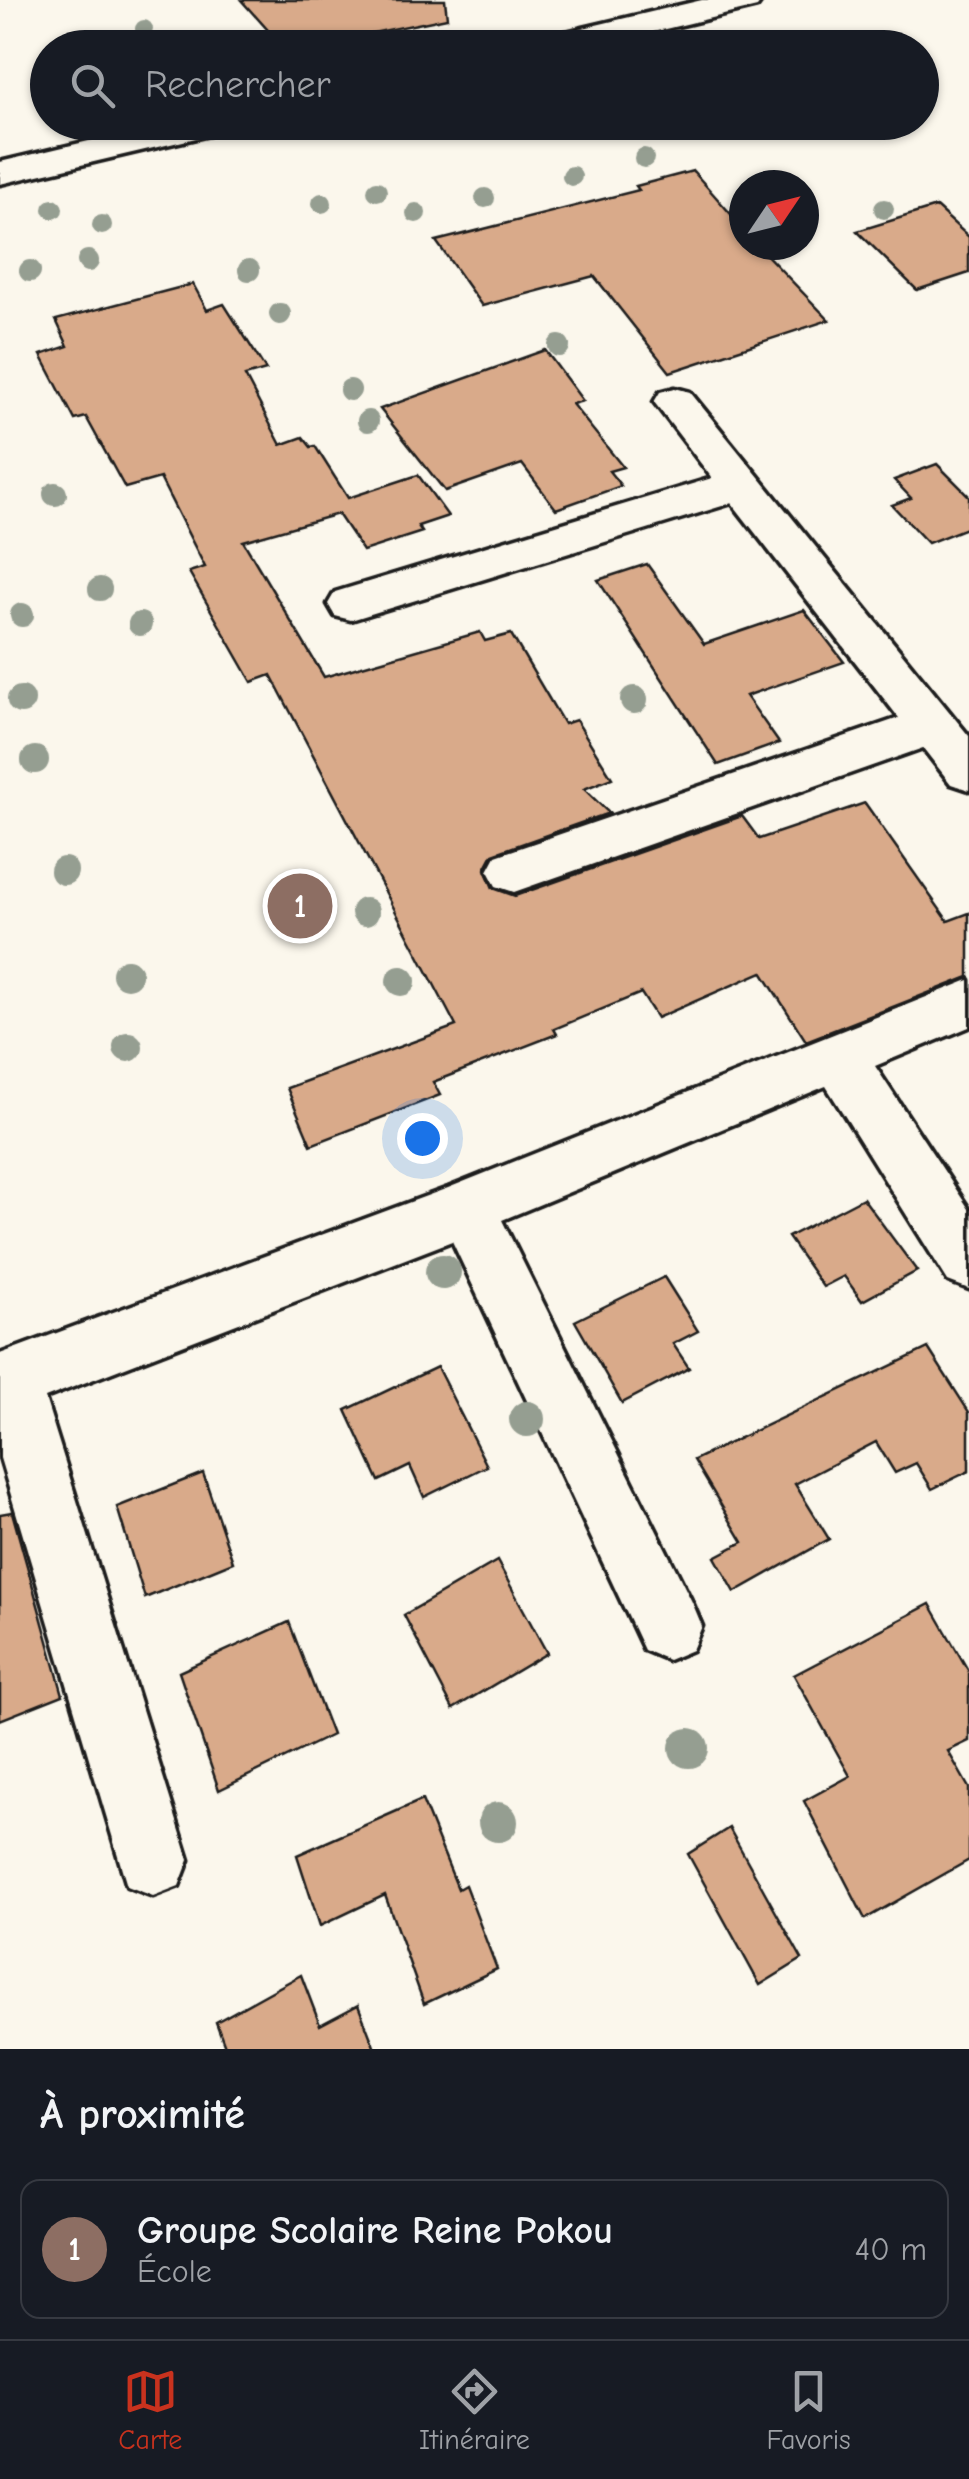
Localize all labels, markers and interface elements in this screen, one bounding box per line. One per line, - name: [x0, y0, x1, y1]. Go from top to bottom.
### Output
- search box: [30, 30, 939, 140]
- icon: search: [65, 58, 120, 113]
- text: Rechercher: [145, 63, 331, 107]
- north arrow: [729, 170, 819, 260]
- pin: 1: [268, 868, 332, 944]
- your location: [397, 1113, 448, 1164]
- text: À proximité: [40, 2090, 245, 2139]
- text: Groupe Scolaire Reine Pokou: [137, 2209, 613, 2253]
- text: 1: [68, 2231, 81, 2268]
- text: 40 m: [855, 2231, 927, 2268]
- text: École: [137, 2253, 212, 2290]
- tab: Carte: [118, 2364, 182, 2456]
- tab: Itinéraire: [419, 2364, 530, 2456]
- tab: Favoris: [767, 2364, 851, 2456]

